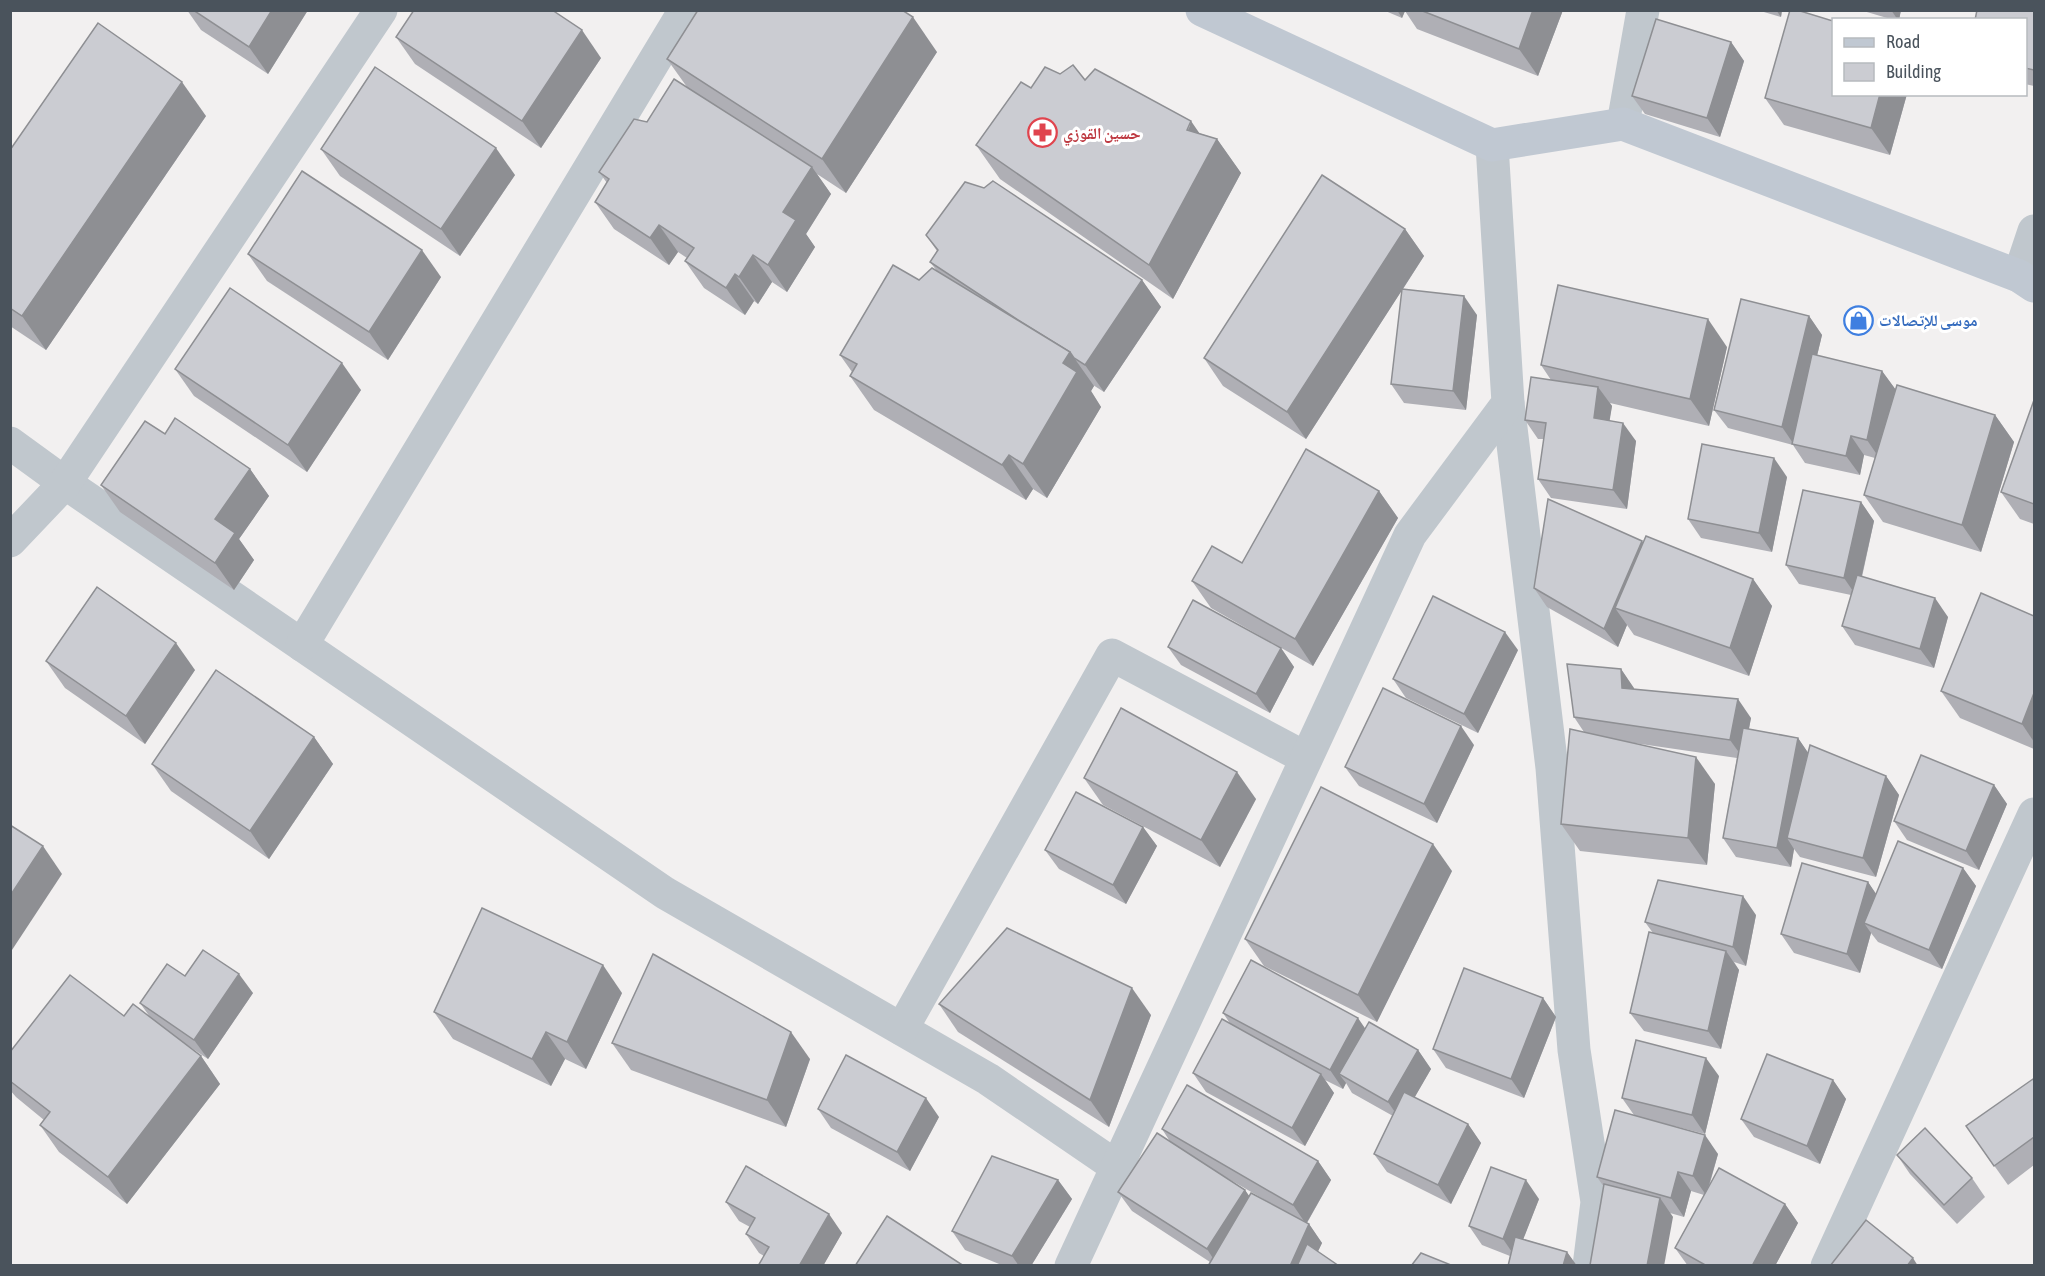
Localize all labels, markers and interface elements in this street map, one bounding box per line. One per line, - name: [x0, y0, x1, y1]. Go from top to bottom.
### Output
- legend: [1832, 18, 2027, 96]
- text: Road: [1886, 31, 1920, 52]
- text: Building: [1886, 61, 1941, 82]
- pharmacy icon: حسين القوزي: [1026, 117, 1058, 149]
- place label: حسين القوزي: [1063, 124, 1141, 146]
- shop icon: موسى للإتصالات: [1842, 304, 1874, 336]
- place label: موسى للإتصالات: [1879, 311, 1978, 330]

